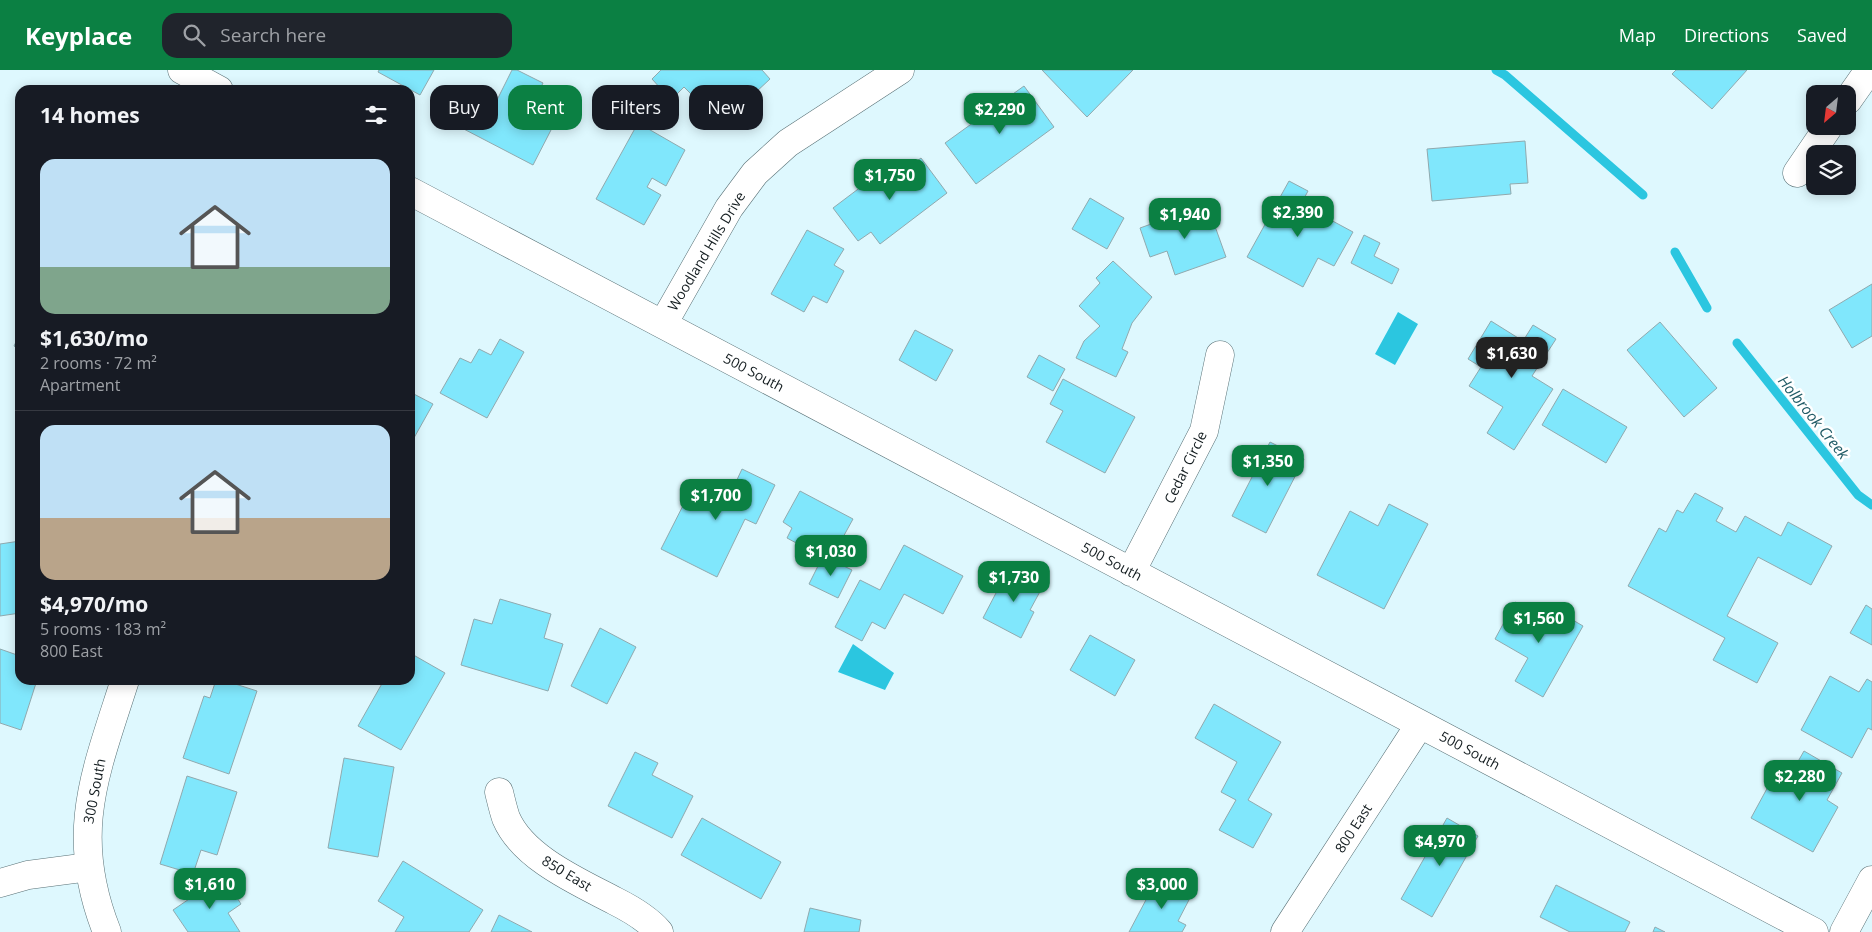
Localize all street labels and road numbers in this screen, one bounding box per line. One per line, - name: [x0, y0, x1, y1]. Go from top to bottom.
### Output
- street label: Woodland Hills Drive: [663, 188, 749, 314]
- street label: 500 South: [720, 348, 788, 396]
- street label: Cedar Circle: [1159, 427, 1211, 506]
- street label: 500 South: [1078, 537, 1146, 585]
- street label: 500 South: [1436, 726, 1504, 774]
- street label: 300 South: [78, 757, 110, 825]
- street label: 800 East: [1330, 800, 1376, 856]
- street label: 850 East: [539, 851, 595, 895]

